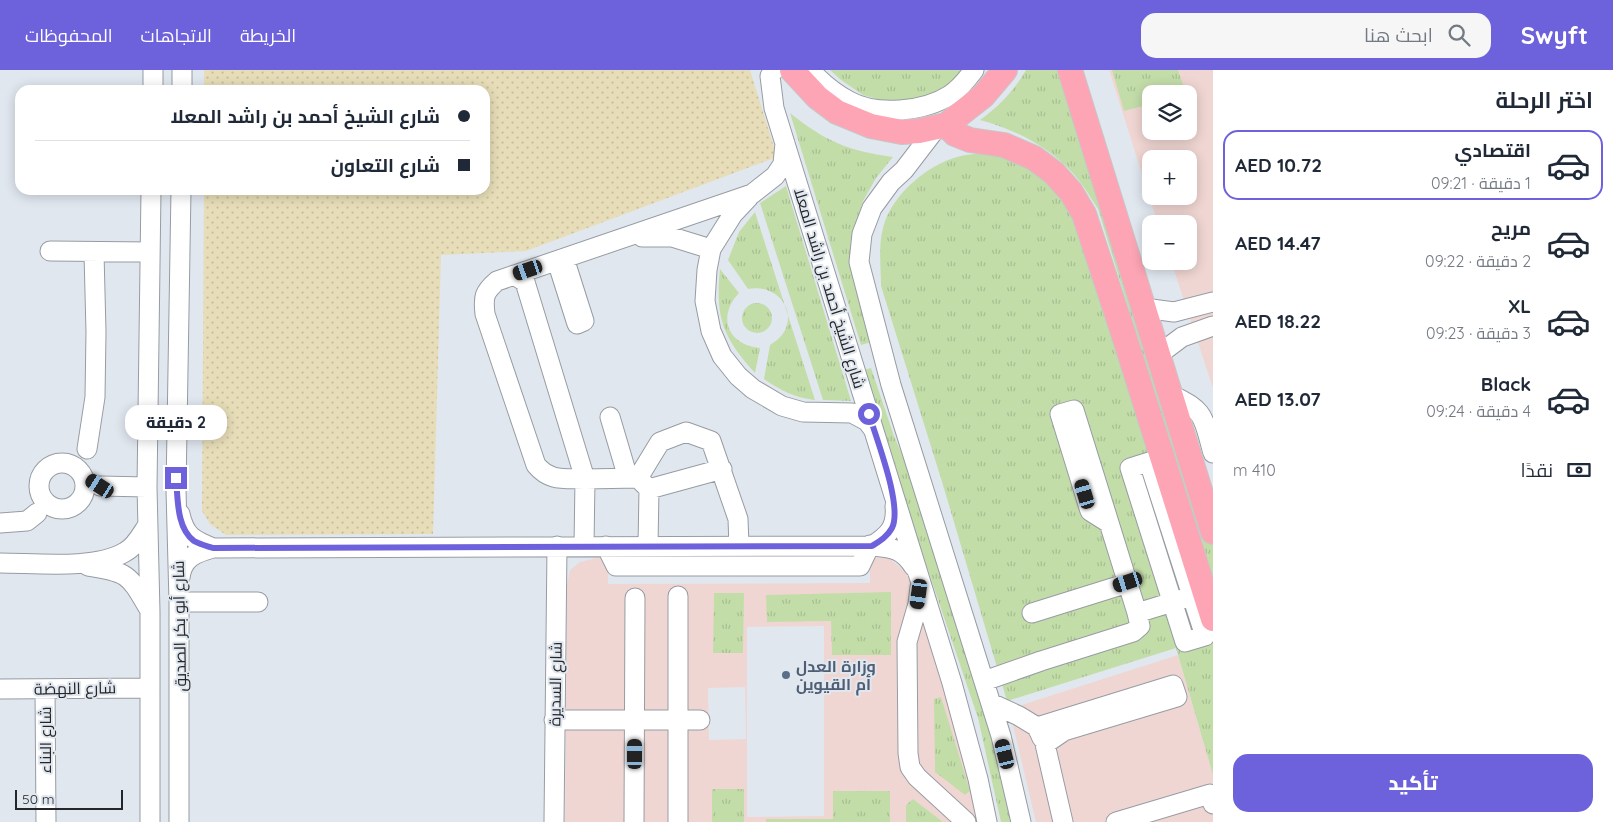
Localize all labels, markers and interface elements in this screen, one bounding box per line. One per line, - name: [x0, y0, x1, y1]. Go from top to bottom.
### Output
- search box: [1141, 13, 1491, 58]
- text: Swyft: [1521, 20, 1588, 50]
- icon: search: [1445, 21, 1473, 49]
- text: ابحث هنا: [1364, 23, 1433, 47]
- text: المحفوظات: [25, 24, 113, 47]
- text: الاتجاهات: [141, 24, 212, 47]
- text: الخريطة: [240, 24, 296, 47]
- map controls: [1142, 85, 1197, 270]
- button: layers: [1142, 85, 1197, 140]
- text: اختر الرحلة: [1495, 86, 1593, 114]
- text: شارع الشيخ أحمد بن راشد المعلا: [170, 104, 440, 128]
- text: اقتصادي: [1455, 138, 1531, 162]
- icon: car: [1546, 143, 1591, 188]
- button: +: [1142, 150, 1197, 205]
- text: شارع التعاون: [331, 153, 440, 177]
- text: AED 10.72: [1235, 153, 1322, 177]
- text: 1 دقيقة · 09:21: [1431, 173, 1531, 193]
- street label: شارع الشيخ أحمد بن راشد المعلا: [788, 185, 870, 391]
- button: −: [1142, 215, 1197, 270]
- text: مريح: [1491, 216, 1531, 240]
- icon: car: [1546, 221, 1591, 266]
- text: AED 14.47: [1235, 231, 1321, 255]
- text: 2 دقيقة · 09:22: [1425, 251, 1531, 271]
- car: [511, 258, 544, 282]
- text: XL: [1508, 294, 1531, 318]
- icon: car: [1546, 299, 1591, 344]
- text: AED 18.22: [1235, 309, 1321, 333]
- text: 3 دقيقة · 09:23: [1426, 323, 1531, 343]
- text: Black: [1481, 372, 1531, 396]
- icon: car: [1546, 377, 1591, 422]
- text: AED 13.07: [1235, 387, 1321, 411]
- text: 4 دقيقة · 09:24: [1426, 401, 1531, 421]
- route start: [858, 403, 880, 425]
- callout: 2 دقيقة: [125, 406, 227, 440]
- text: 2 دقيقة: [146, 412, 206, 432]
- icon: cash: [1565, 456, 1593, 484]
- text: نقدًا: [1521, 458, 1553, 482]
- text: 410 m: [1233, 460, 1276, 480]
- route end: [165, 467, 187, 489]
- car: [83, 472, 116, 500]
- car: [1073, 477, 1096, 511]
- street label: شارع أبو بكر الصديق: [168, 560, 192, 692]
- car: [1111, 570, 1144, 594]
- car: [909, 578, 928, 610]
- street label: شارع السديرة: [544, 641, 568, 727]
- place label: وزارة العدل أم القيوين: [796, 656, 876, 696]
- marker: وزارة العدل أم القيوين: [780, 669, 792, 681]
- street label: شارع النهضة: [34, 677, 116, 701]
- street label: شارع البناء: [35, 707, 57, 773]
- car: [994, 738, 1015, 770]
- car: [627, 739, 642, 769]
- button: تأكيد: [1233, 754, 1593, 812]
- scale bar: [15, 787, 122, 810]
- text: 50 m: [22, 790, 55, 808]

